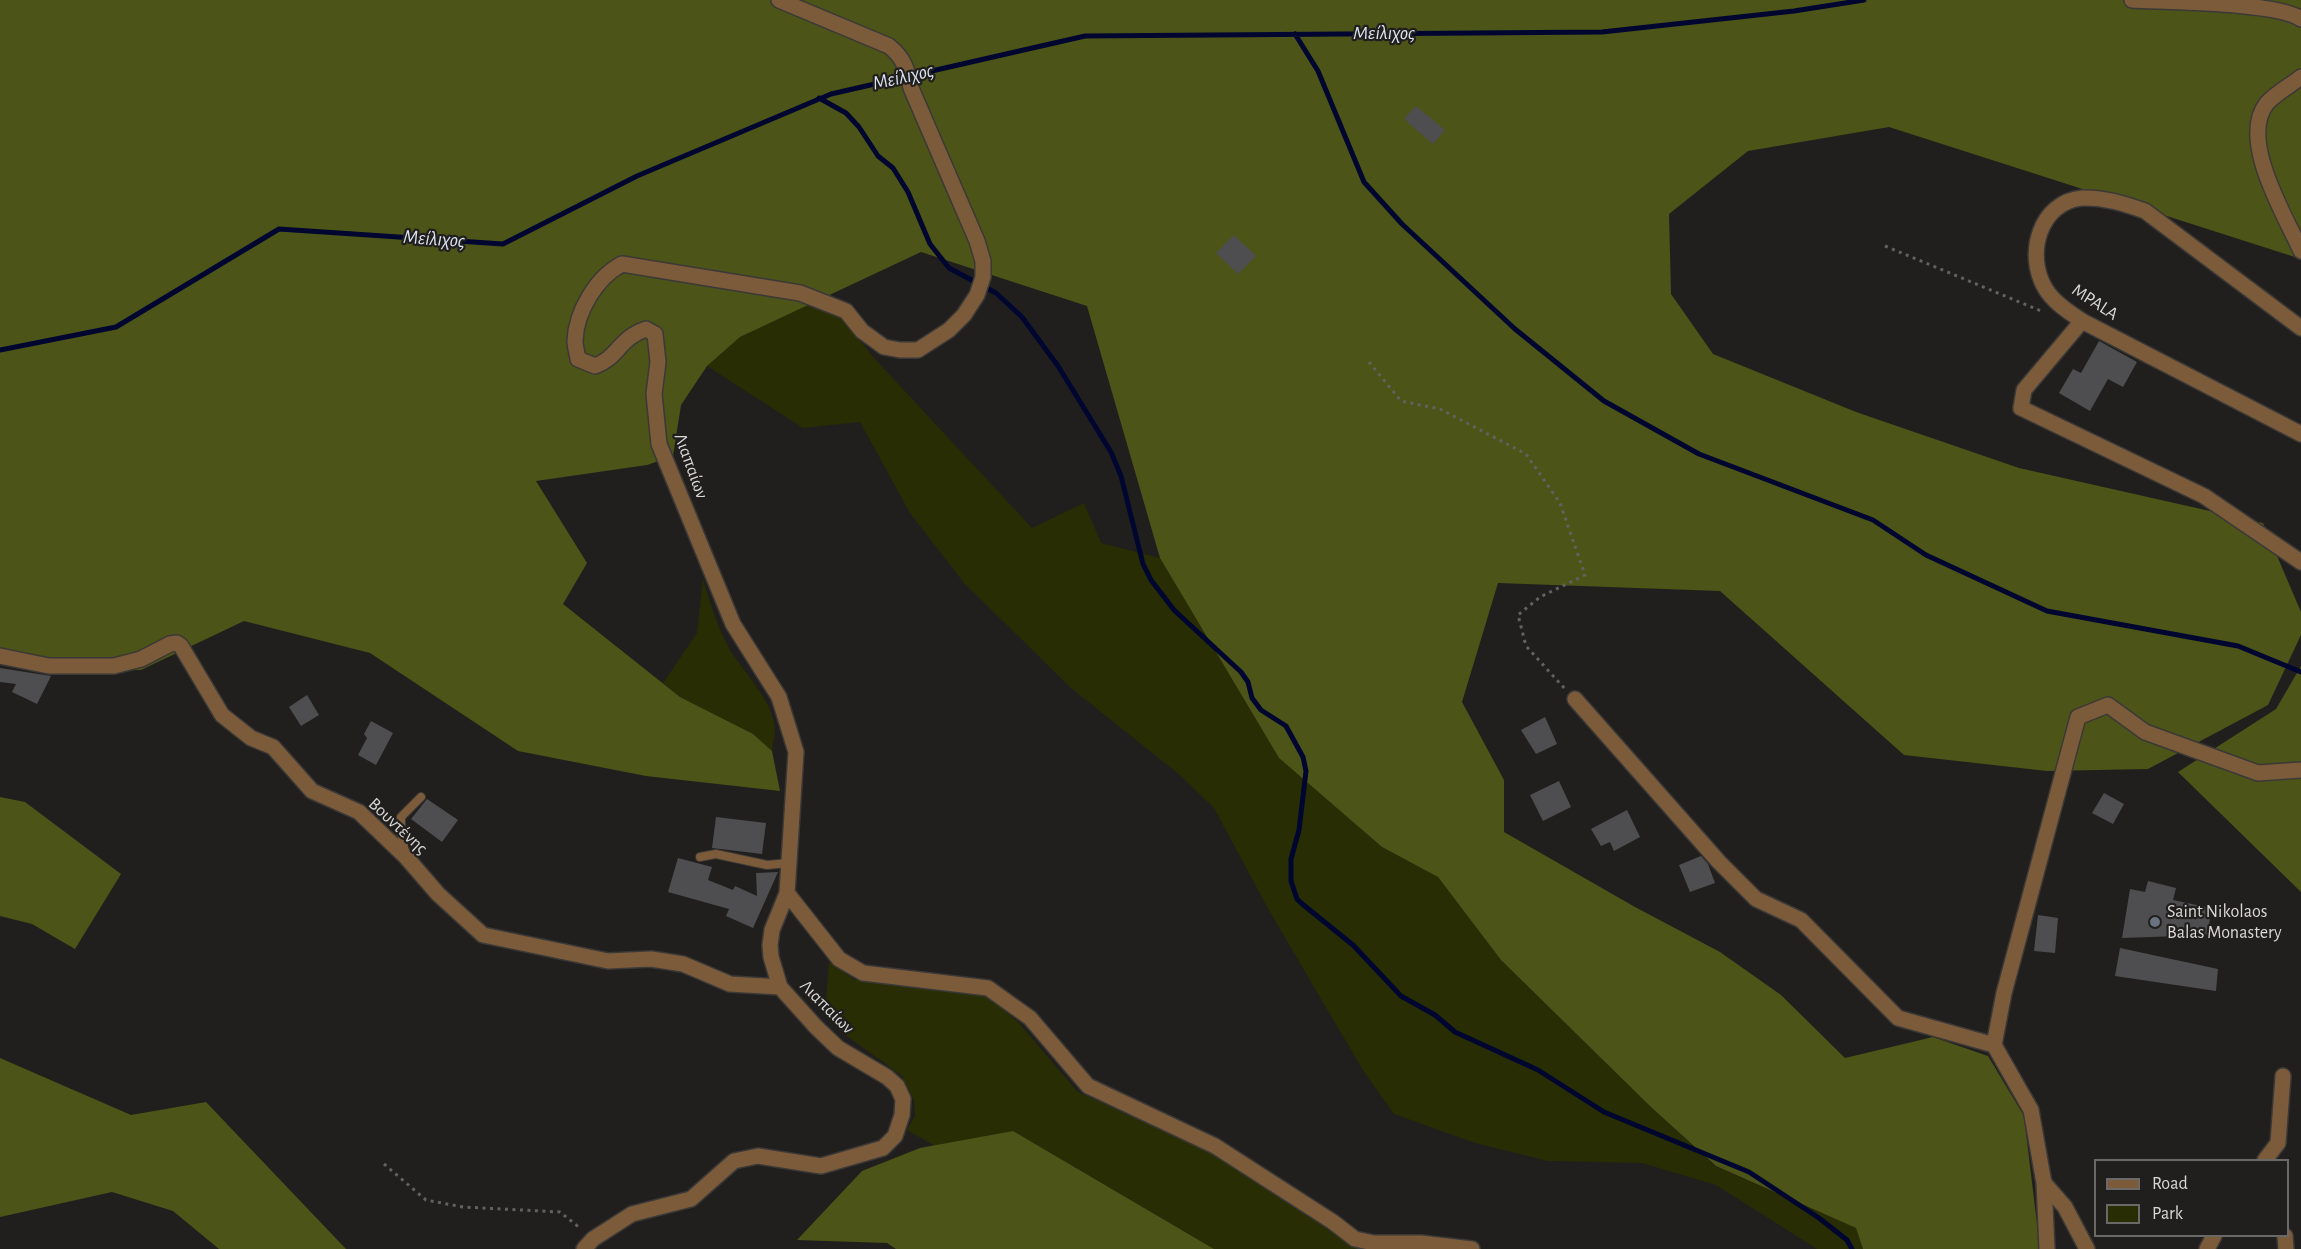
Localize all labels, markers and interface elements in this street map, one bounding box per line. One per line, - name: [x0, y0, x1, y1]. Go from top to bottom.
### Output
- water label: Μείλιχος: [1353, 21, 1415, 45]
- water label: Μείλιχος: [870, 58, 936, 96]
- water label: Μείλιχος: [402, 225, 466, 253]
- street label: MPALA: [2068, 279, 2122, 325]
- street label: Λιαπαίων: [669, 430, 713, 502]
- street label: Βουντένης: [364, 793, 432, 859]
- place label: Saint Nikolaos Balas Monastery: [2167, 901, 2282, 944]
- marker: Saint Nikolaos Balas Monastery: [2148, 915, 2162, 929]
- street label: Λιαπαίων: [795, 975, 859, 1039]
- legend: [2094, 1159, 2289, 1237]
- text: Road: [2152, 1175, 2188, 1193]
- text: Park: [2152, 1205, 2183, 1223]

